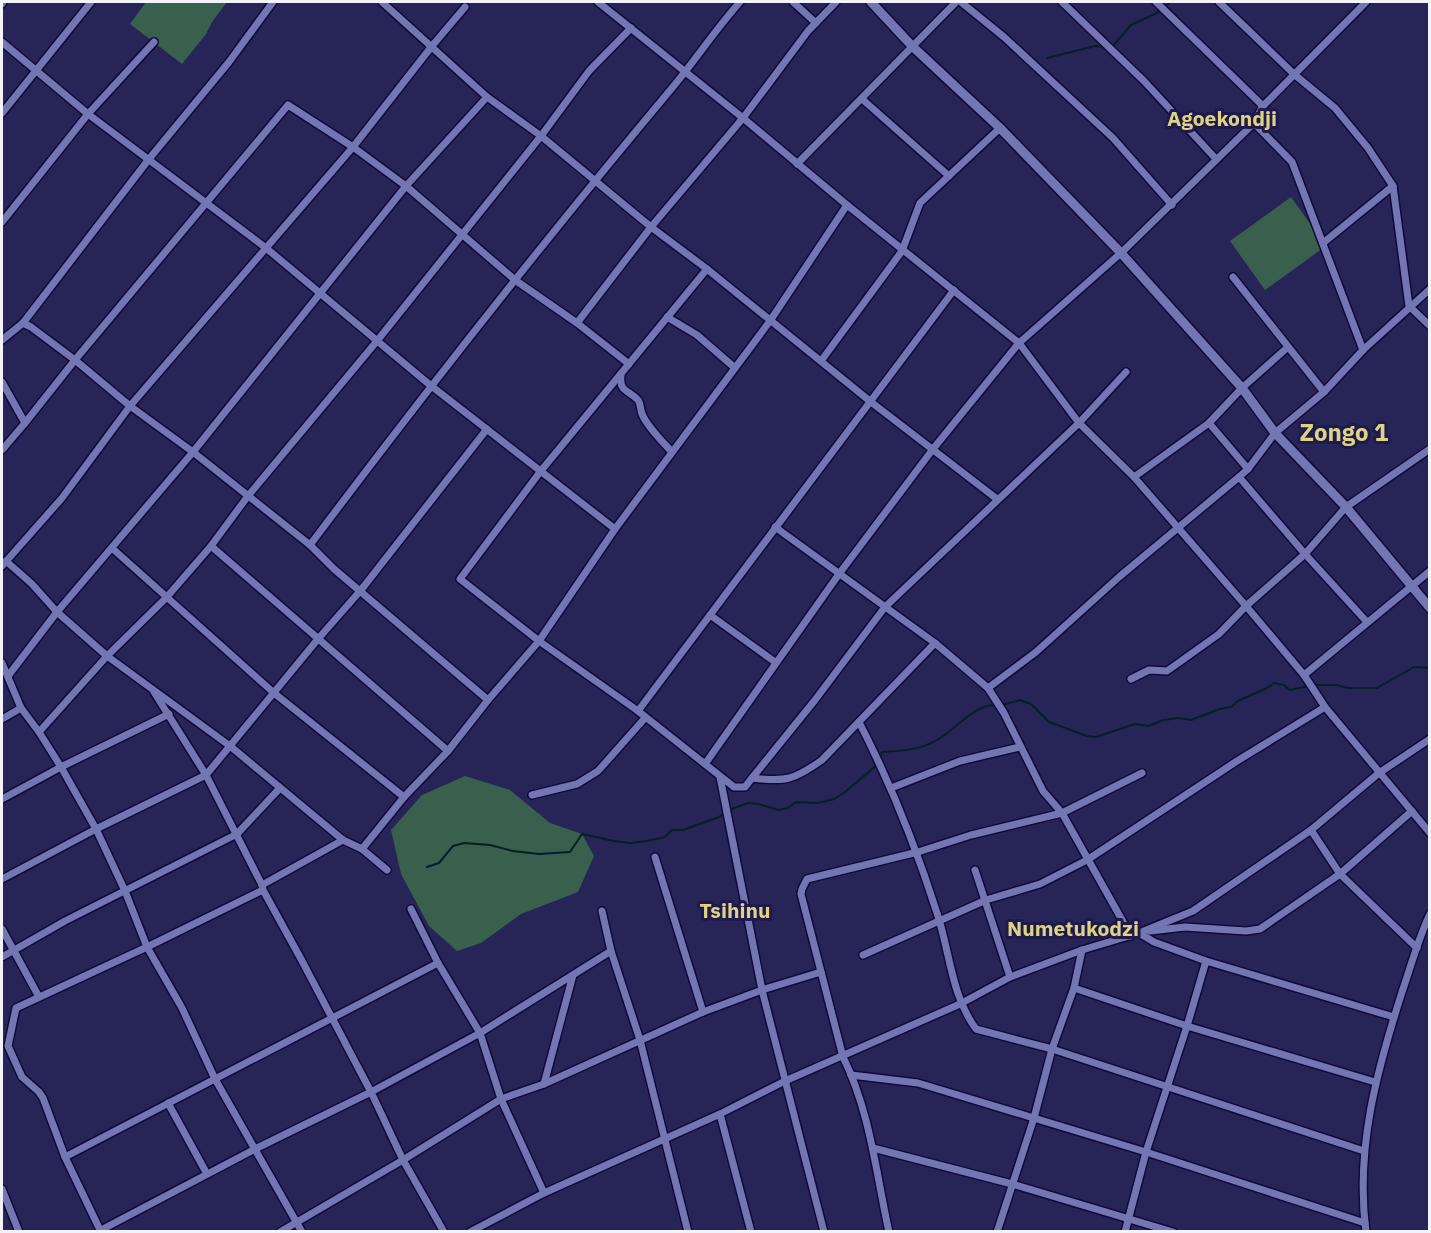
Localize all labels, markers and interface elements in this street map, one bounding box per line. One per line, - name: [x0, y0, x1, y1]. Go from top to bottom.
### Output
- district label: Agoekondji: [1167, 104, 1277, 132]
- district label: Zongo 1: [1300, 416, 1389, 448]
- district label: Tsihinu: [700, 896, 770, 924]
- district label: Numetukodzi: [1007, 914, 1139, 942]

